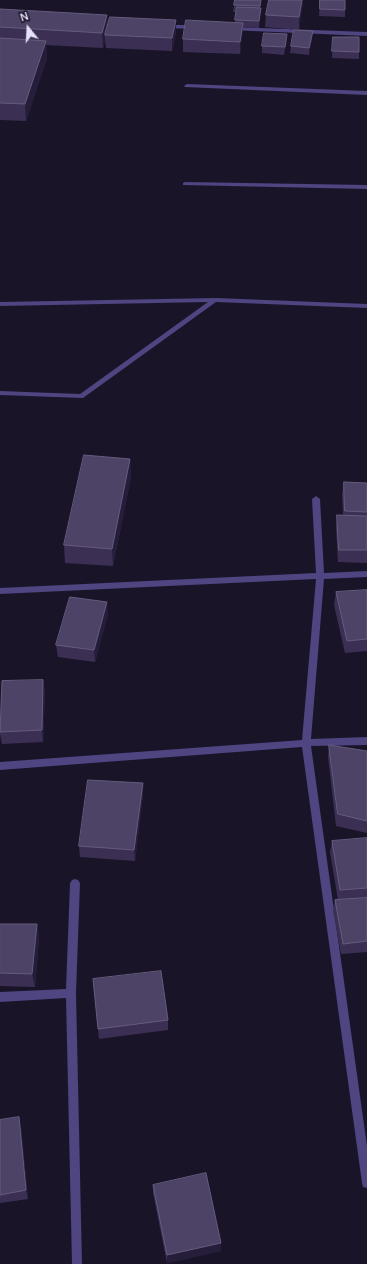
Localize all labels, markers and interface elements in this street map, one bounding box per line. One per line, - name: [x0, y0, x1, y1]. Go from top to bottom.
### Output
- north arrow: [8, 8, 48, 48]
- text: N: [18, 8, 30, 24]

